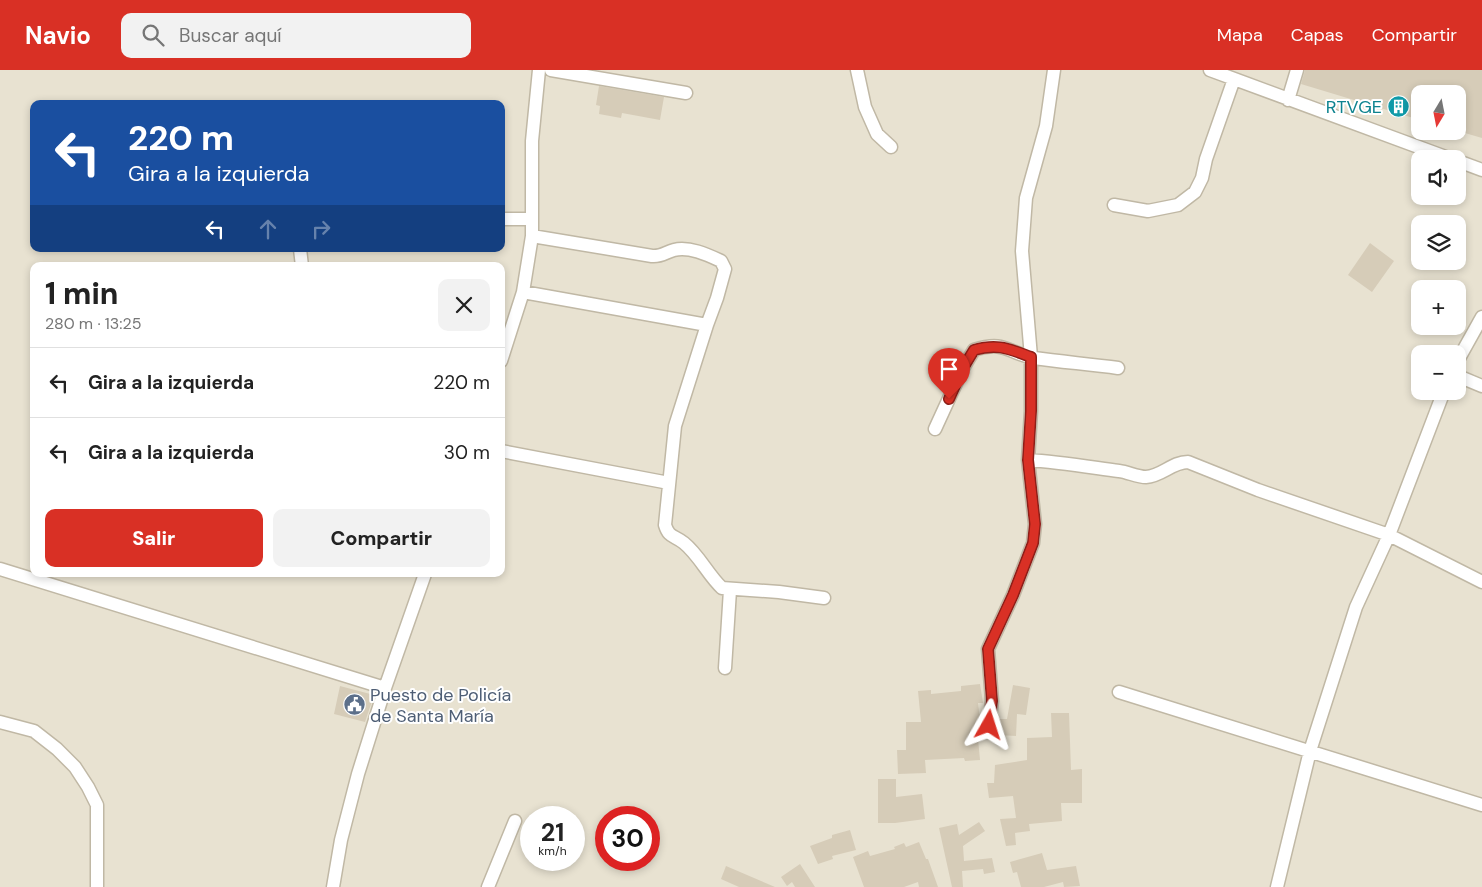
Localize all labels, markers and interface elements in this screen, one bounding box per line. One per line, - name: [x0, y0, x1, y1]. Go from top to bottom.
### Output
- search box: [121, 13, 471, 58]
- text: Navio: [25, 20, 91, 51]
- icon: search: [139, 21, 167, 49]
- text: Buscar aquí: [179, 23, 282, 48]
- text: Mapa: [1217, 23, 1263, 47]
- text: Capas: [1291, 23, 1344, 47]
- text: Compartir: [1372, 23, 1457, 47]
- north arrow: [1411, 85, 1466, 140]
- map controls: [1411, 85, 1466, 400]
- place label: RTVGE: [1326, 95, 1382, 119]
- building icon: RTVGE: [1386, 95, 1410, 119]
- text: 220 m: [128, 115, 234, 161]
- icon: left: [45, 120, 110, 185]
- button: sound: [1411, 150, 1466, 205]
- text: Gira a la izquierda: [128, 159, 309, 188]
- icon: left: [201, 215, 229, 243]
- icon: ahead: [254, 215, 282, 243]
- icon: right: [307, 215, 335, 243]
- button: layers: [1411, 215, 1466, 270]
- text: 1 min: [45, 274, 118, 313]
- button: close: [438, 279, 490, 331]
- button: +: [1411, 280, 1466, 335]
- text: 280 m · 13:25: [45, 313, 141, 334]
- button: −: [1411, 345, 1466, 400]
- pin: [928, 348, 970, 399]
- icon: arrive: [935, 355, 963, 383]
- icon: left: [45, 369, 73, 397]
- text: Gira a la izquierda: [88, 370, 254, 395]
- text: 220 m: [433, 370, 490, 395]
- icon: left: [45, 439, 73, 467]
- text: Gira a la izquierda: [88, 440, 254, 465]
- text: 30 m: [444, 440, 490, 465]
- button: Salir: [45, 509, 263, 567]
- button: Compartir: [273, 509, 490, 567]
- place label: Puesto de Policía de Santa María: [370, 683, 511, 728]
- public building icon: Puesto de Policía de Santa María: [342, 693, 366, 717]
- position arrow: [962, 698, 1014, 750]
- speed limit sign: 30: [595, 806, 660, 871]
- text: 21: [541, 816, 564, 849]
- text: km/h: [538, 843, 567, 859]

